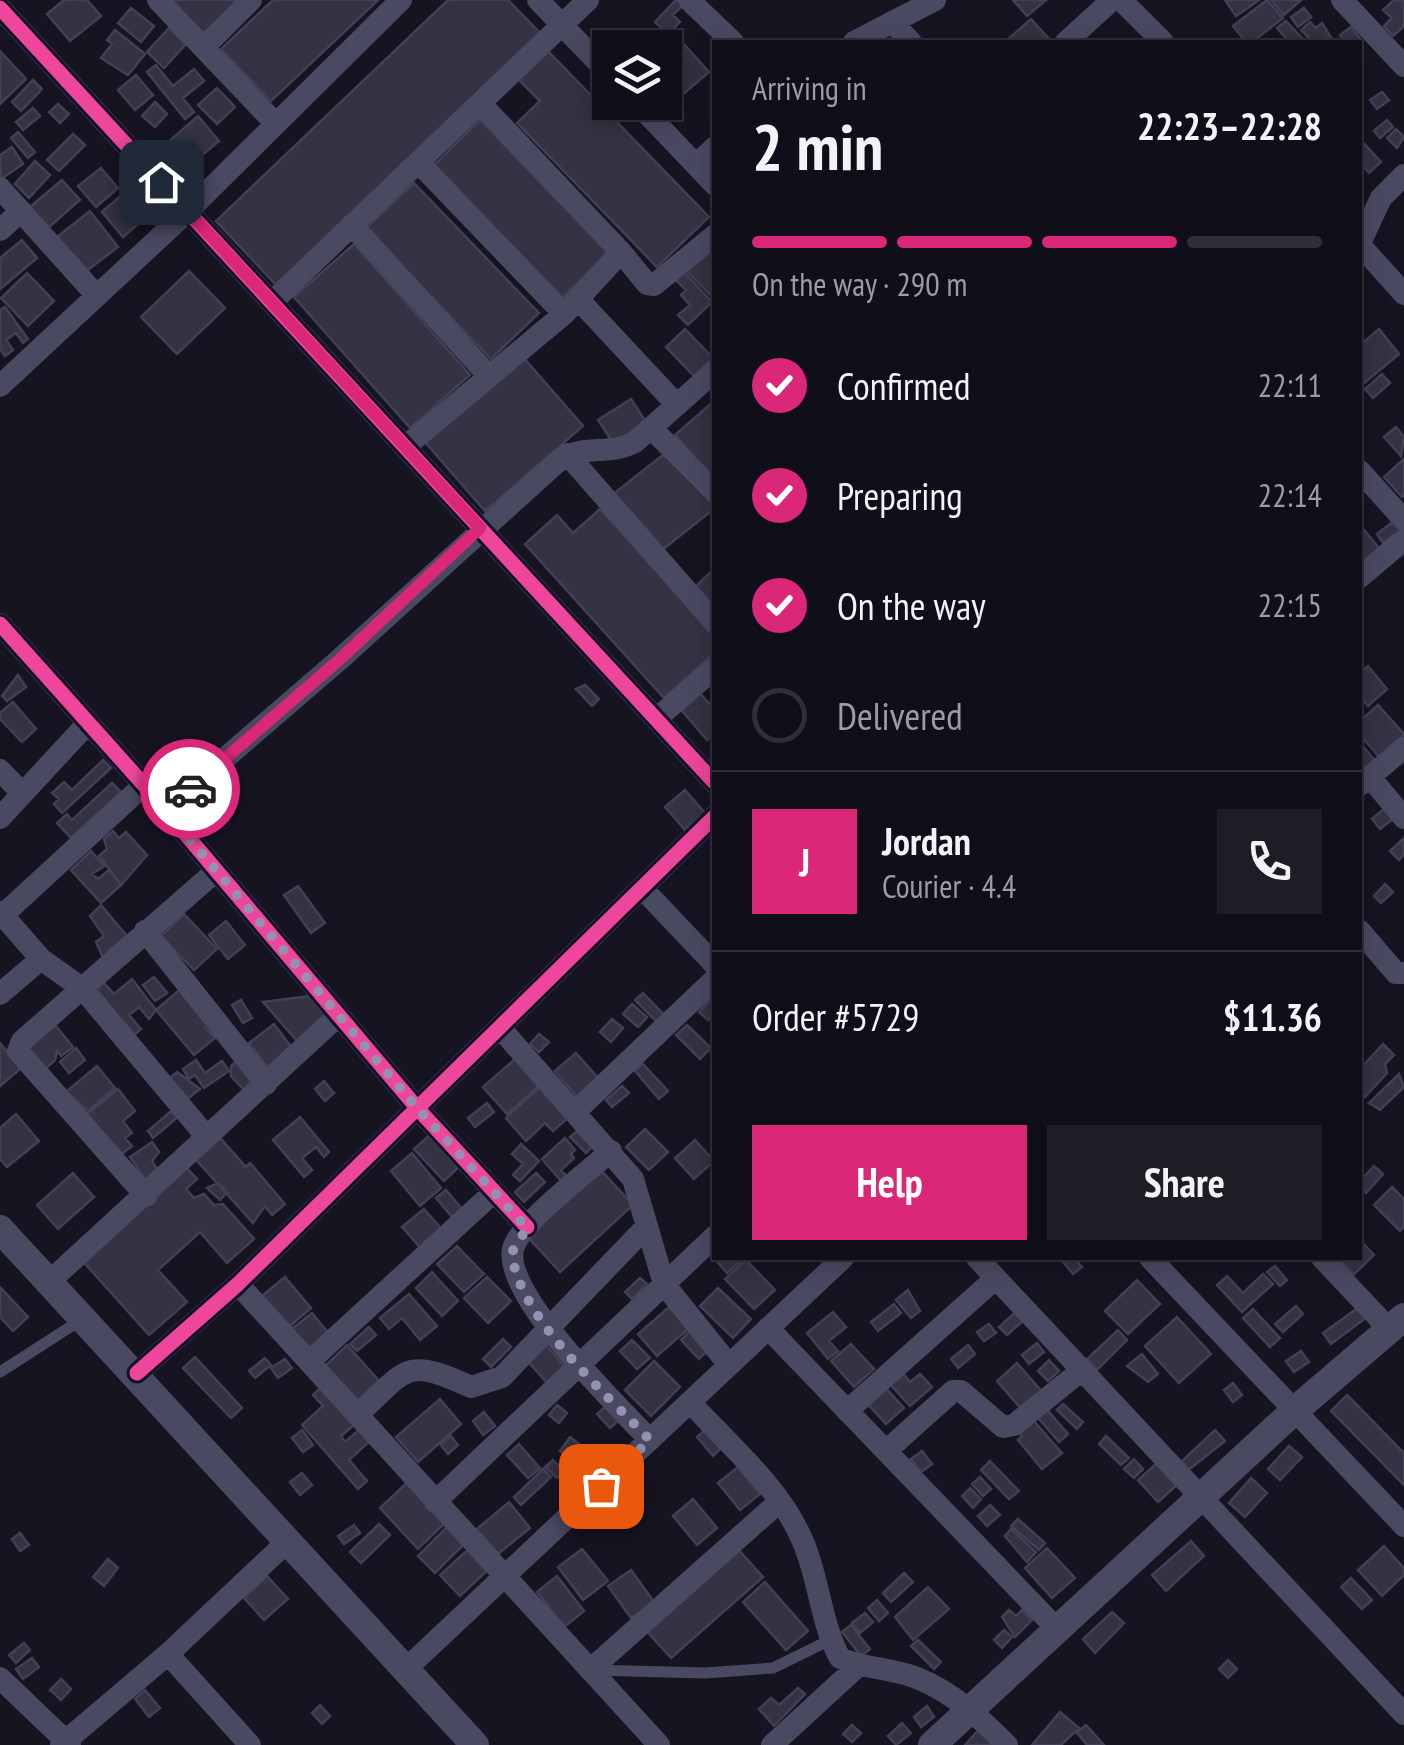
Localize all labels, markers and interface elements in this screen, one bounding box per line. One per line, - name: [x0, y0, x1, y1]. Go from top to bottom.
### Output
- map controls: [592, 30, 682, 120]
- button: layers: [592, 30, 682, 120]
- text: Arriving in: [752, 67, 867, 109]
- text: 22:23–22:28: [1137, 101, 1322, 150]
- text: 2 min: [752, 104, 883, 188]
- pin: [119, 140, 204, 225]
- icon: home: [134, 155, 189, 210]
- text: On the way · 290 m: [752, 263, 967, 305]
- icon: check: [752, 358, 807, 413]
- text: Confirmed: [837, 361, 970, 410]
- text: 22:11: [1258, 364, 1322, 406]
- icon: check: [752, 468, 807, 523]
- text: Preparing: [837, 471, 963, 520]
- text: 22:14: [1258, 474, 1322, 516]
- icon: check: [752, 578, 807, 633]
- text: On the way: [837, 581, 985, 630]
- text: 22:15: [1258, 584, 1322, 626]
- text: Delivered: [837, 691, 963, 740]
- courier: [140, 739, 240, 839]
- icon: car: [163, 762, 218, 817]
- button: phone: [1217, 809, 1322, 914]
- text: Jordan: [882, 816, 971, 865]
- text: J: [799, 837, 810, 886]
- text: Courier · 4.4: [882, 865, 1016, 907]
- text: Order #5729: [752, 992, 919, 1041]
- text: $11.36: [1223, 992, 1322, 1041]
- button: Help: [752, 1125, 1027, 1240]
- button: Share: [1047, 1125, 1322, 1240]
- pin: [559, 1444, 644, 1529]
- icon: bag: [574, 1459, 629, 1514]

